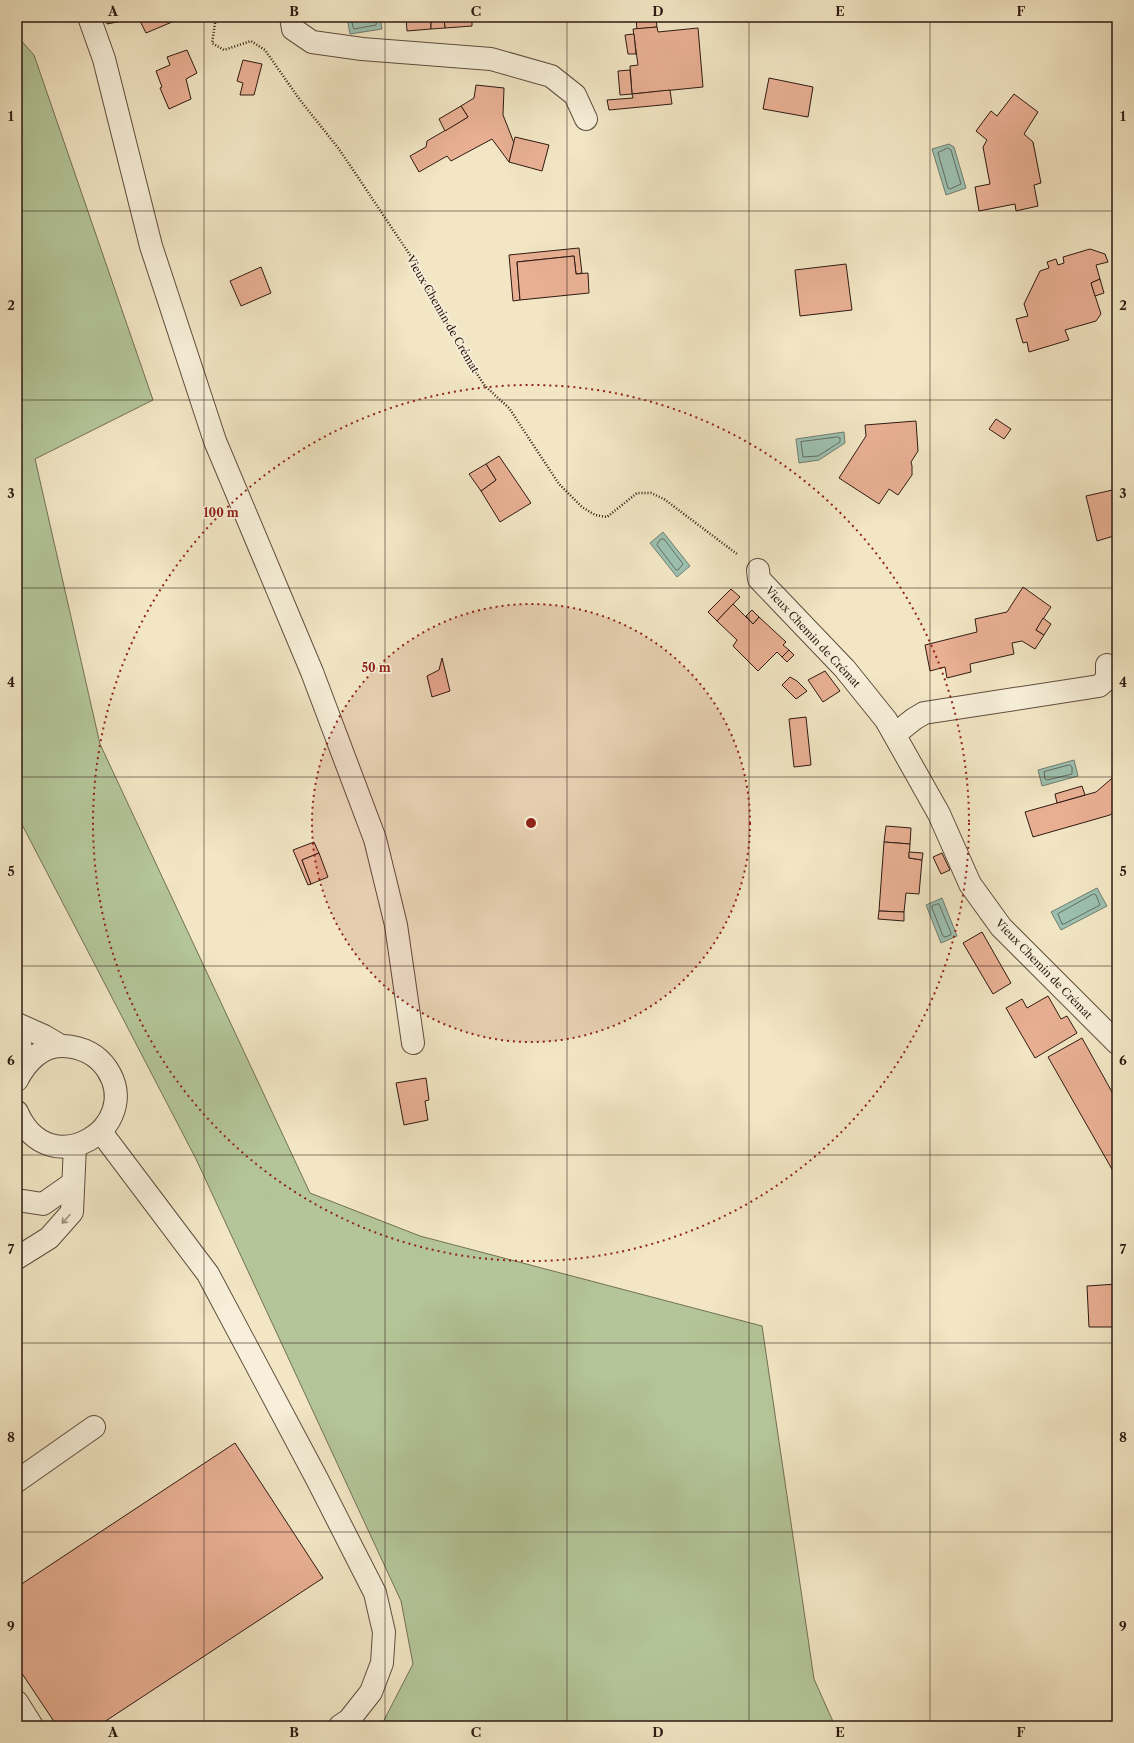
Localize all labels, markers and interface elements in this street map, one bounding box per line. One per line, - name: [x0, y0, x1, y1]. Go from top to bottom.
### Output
- text: A: [107, 3, 119, 19]
- text: B: [289, 3, 299, 19]
- text: C: [471, 3, 481, 19]
- text: D: [652, 3, 664, 19]
- text: E: [835, 3, 845, 19]
- text: F: [1017, 3, 1026, 19]
- text: 1: [8, 108, 14, 124]
- text: 1: [1120, 108, 1126, 124]
- street label: Vieux Chemin de Crémat: [403, 252, 482, 375]
- text: 2: [7, 297, 15, 313]
- text: 2: [1119, 297, 1127, 313]
- text: 3: [7, 485, 15, 501]
- text: 3: [1119, 485, 1127, 501]
- text: 100 m: [203, 505, 239, 520]
- street label: Vieux Chemin de Crémat: [762, 583, 864, 691]
- text: 50 m: [361, 660, 391, 675]
- text: 4: [7, 674, 15, 690]
- text: 4: [1119, 674, 1127, 690]
- centre of rings: [524, 816, 538, 830]
- text: 5: [7, 863, 15, 879]
- text: 5: [1119, 863, 1127, 879]
- street label: Vieux Chemin de Crémat: [992, 916, 1095, 1022]
- text: 6: [7, 1052, 15, 1068]
- text: 6: [1119, 1052, 1127, 1068]
- one-way arrow: [61, 1214, 70, 1225]
- text: 7: [8, 1241, 15, 1257]
- text: 7: [1120, 1241, 1127, 1257]
- text: 8: [7, 1429, 15, 1445]
- text: 8: [1119, 1429, 1127, 1445]
- text: 9: [7, 1618, 15, 1634]
- text: 9: [1119, 1618, 1127, 1634]
- text: A: [107, 1724, 119, 1740]
- text: B: [289, 1724, 299, 1740]
- text: C: [471, 1724, 481, 1740]
- text: D: [652, 1724, 664, 1740]
- text: E: [835, 1724, 845, 1740]
- text: F: [1017, 1724, 1026, 1740]

